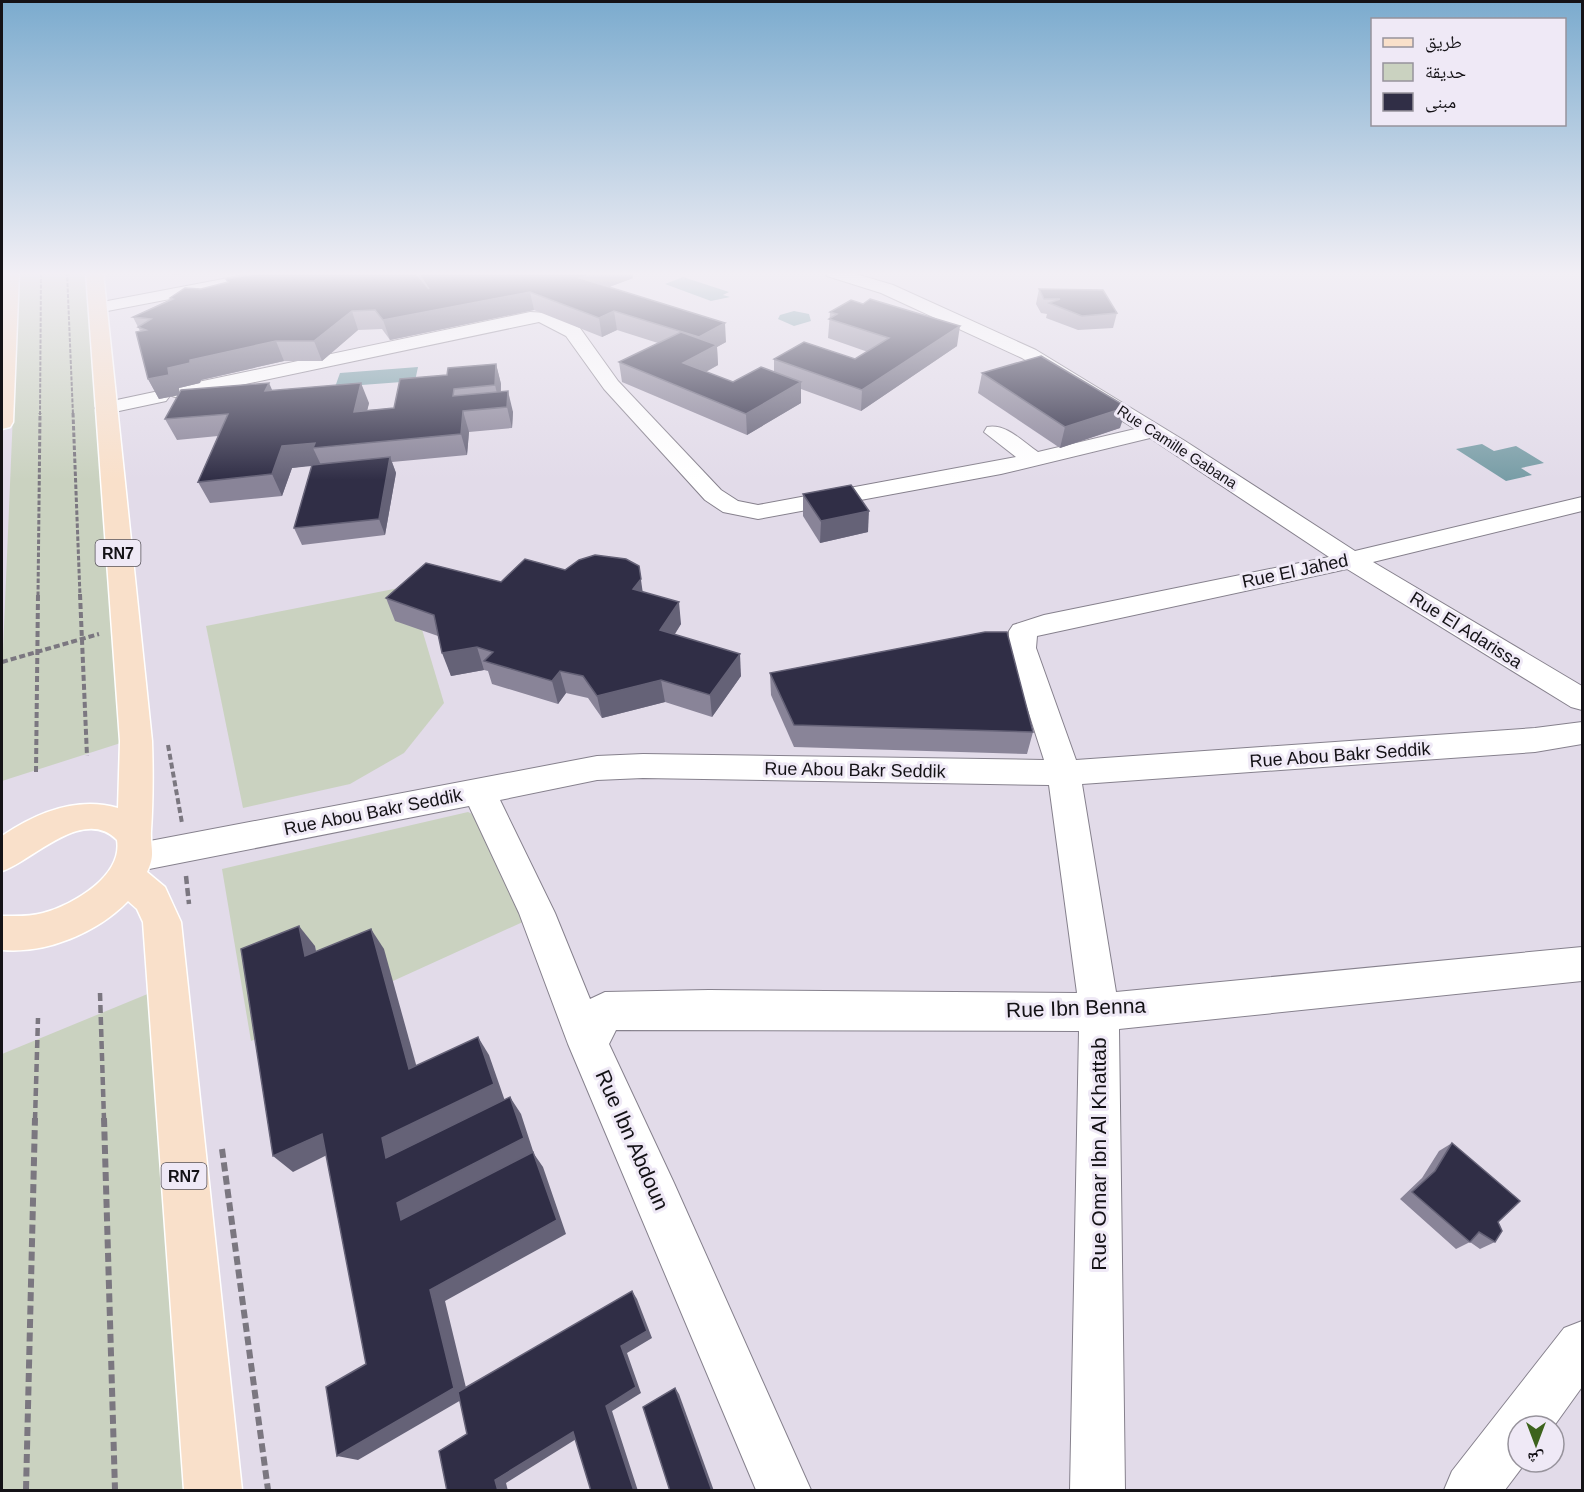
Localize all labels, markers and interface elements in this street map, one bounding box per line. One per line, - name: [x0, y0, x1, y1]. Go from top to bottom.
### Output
- legend: [1371, 18, 1566, 126]
- text: طريق: [1425, 32, 1462, 53]
- text: حديقة: [1425, 62, 1466, 82]
- text: مبنى: [1425, 92, 1456, 113]
- street label: Rue Camille Gabana: [1114, 402, 1241, 492]
- road number: RN7: [96, 540, 140, 566]
- street label: Rue El Jahed: [1240, 550, 1350, 592]
- street label: Rue El Adarissa: [1406, 588, 1526, 673]
- street label: Rue Abou Bakr Seddik: [1249, 739, 1432, 771]
- street label: Rue Abou Bakr Seddik: [764, 758, 947, 782]
- street label: Rue Abou Bakr Seddik: [282, 785, 465, 839]
- street label: Rue Ibn Benna: [1006, 994, 1147, 1021]
- street label: Rue Omar Ibn Al Khattab: [1087, 1037, 1110, 1271]
- street label: Rue Ibn Abdoun: [591, 1066, 674, 1213]
- road number: RN7: [162, 1163, 207, 1189]
- north arrow: [1506, 1414, 1566, 1474]
- text: ش: [1527, 1449, 1544, 1467]

